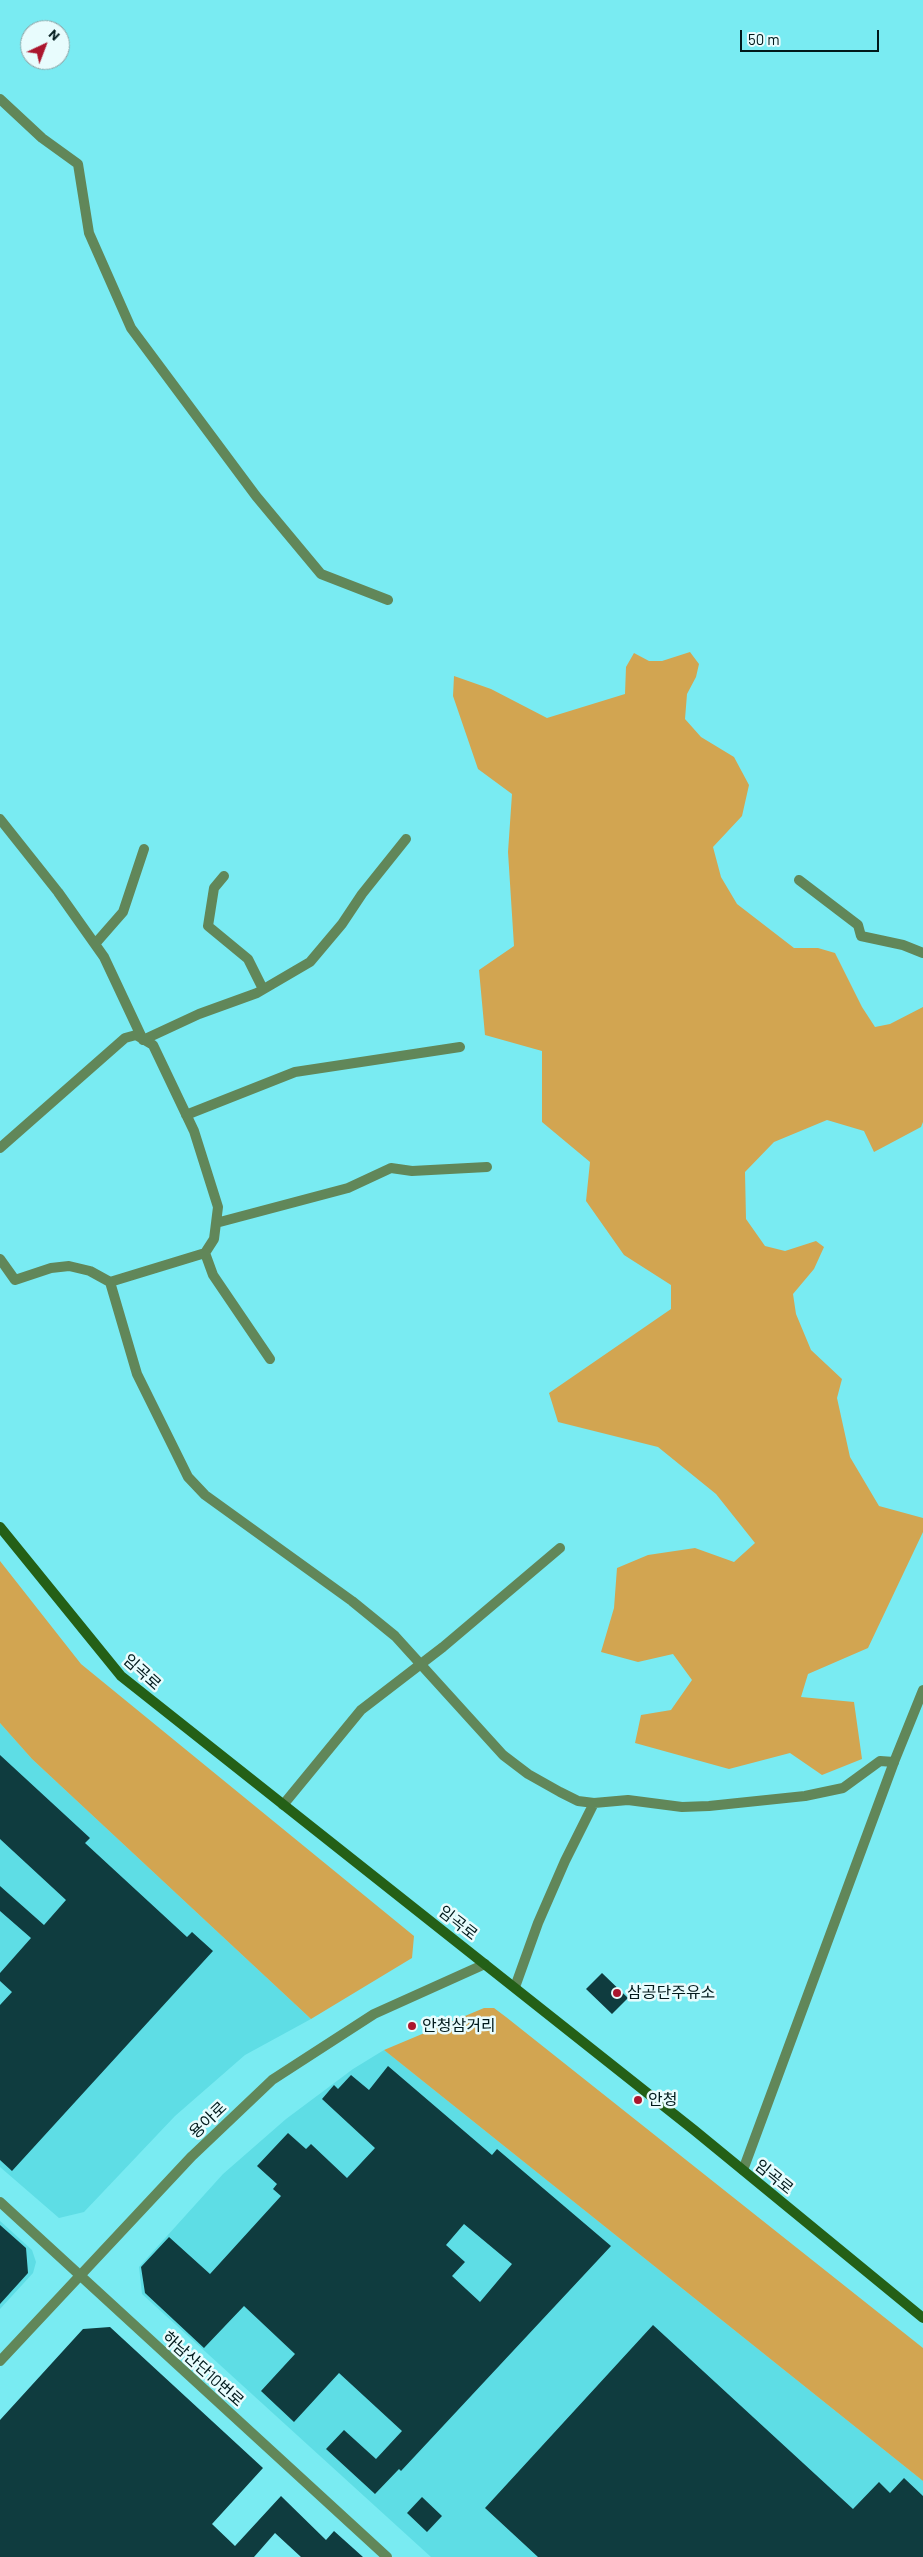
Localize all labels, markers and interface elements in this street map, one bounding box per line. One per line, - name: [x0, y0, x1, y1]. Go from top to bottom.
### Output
- north arrow: [20, 20, 70, 70]
- scale bar: [743, 20, 882, 52]
- text: N: [46, 25, 64, 44]
- text: 50 m: [748, 30, 780, 48]
- street label: 임곡로: [119, 1650, 165, 1694]
- street label: 임곡로: [435, 1902, 481, 1944]
- place label: 삼공단주유소: [627, 1983, 715, 2003]
- marker: 삼공단주유소: [611, 1987, 623, 1999]
- place label: 안청삼거리: [422, 2016, 496, 2036]
- marker: 안청삼거리: [406, 2020, 418, 2032]
- place label: 안청: [648, 2090, 677, 2110]
- marker: 안청: [632, 2094, 644, 2106]
- street label: 용아로: [185, 2098, 231, 2142]
- street label: 임곡로: [751, 2156, 797, 2198]
- street label: 하남산단10번로: [158, 2327, 248, 2411]

